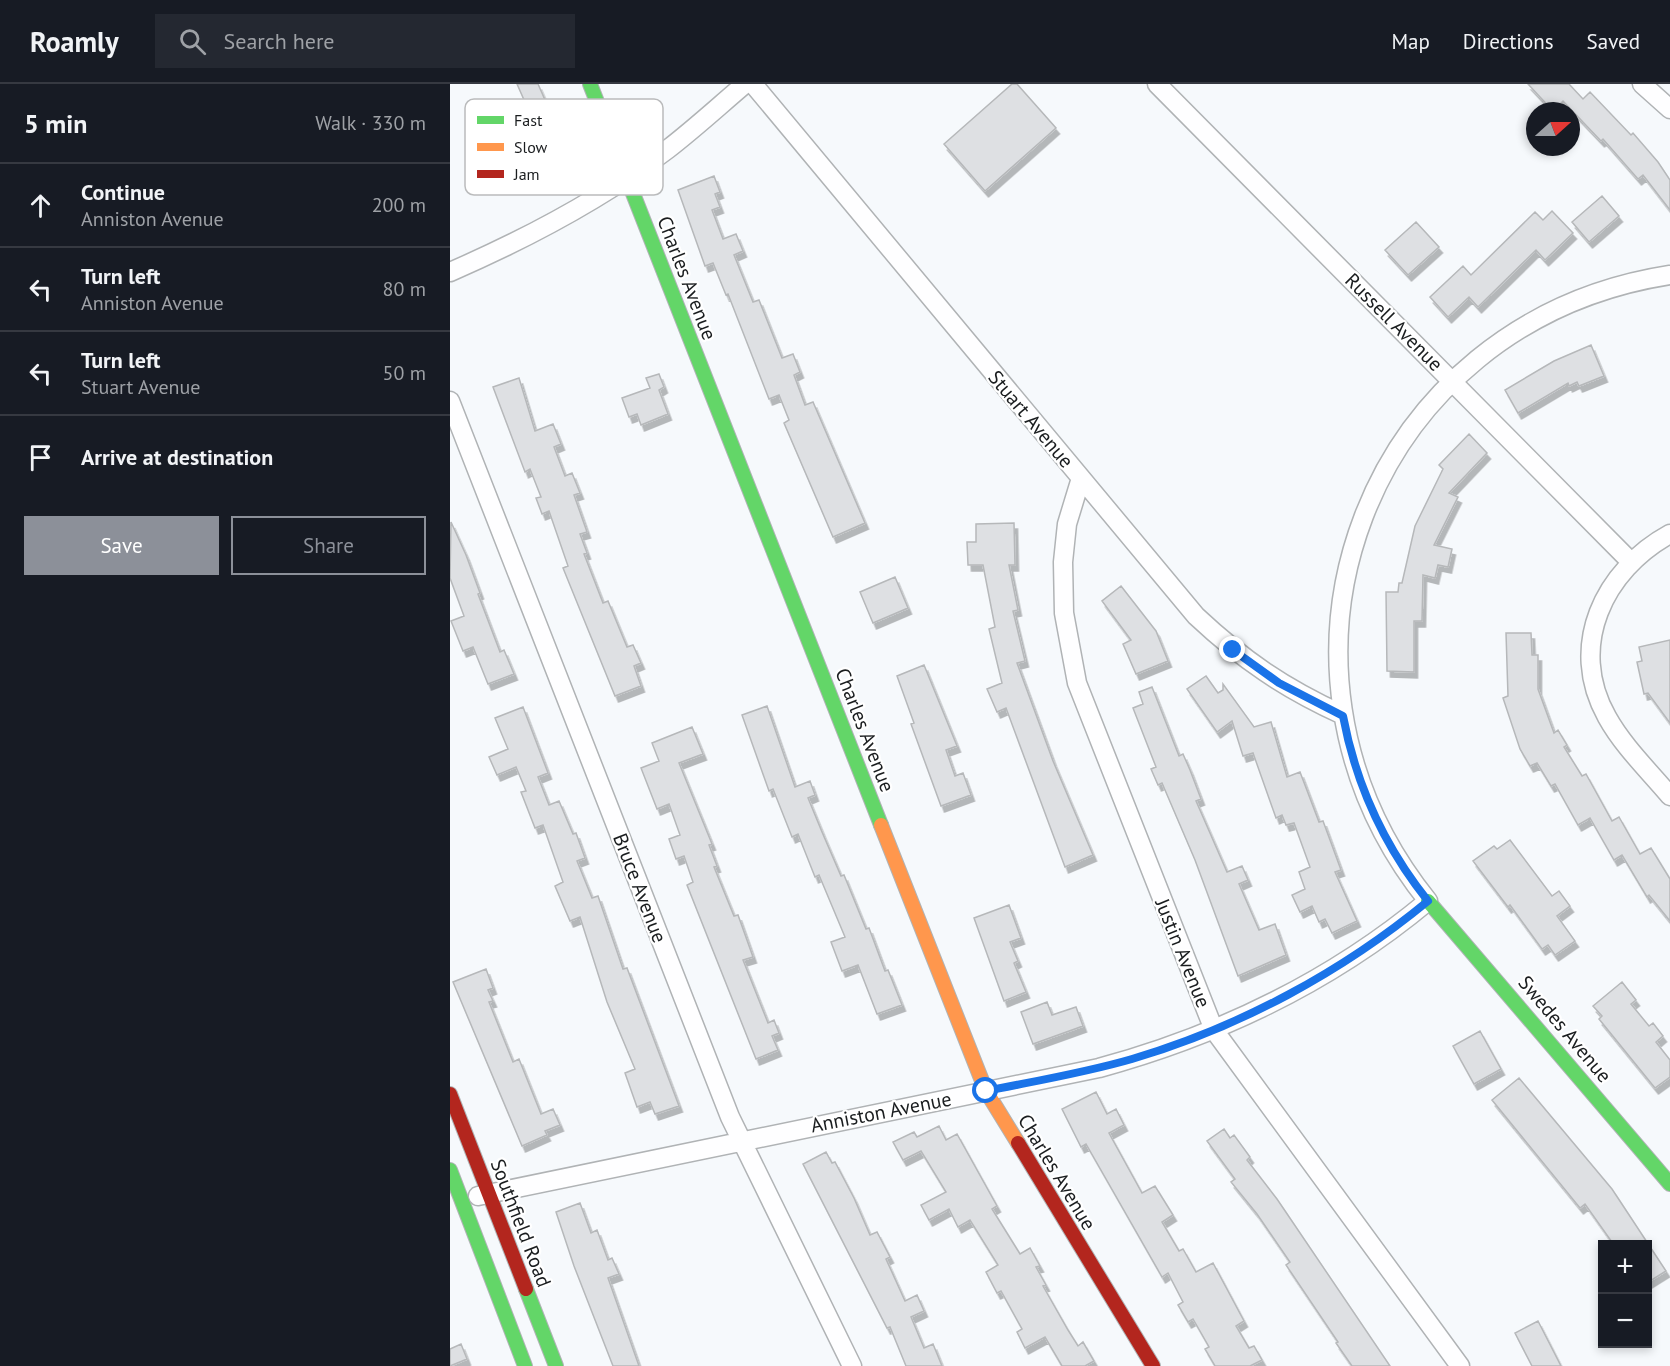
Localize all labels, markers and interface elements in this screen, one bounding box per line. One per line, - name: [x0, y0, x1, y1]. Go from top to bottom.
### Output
- search box: [155, 14, 575, 68]
- text: Roamly: [30, 23, 119, 60]
- icon: search: [176, 25, 209, 58]
- text: Search here: [224, 27, 335, 55]
- text: Map: [1391, 28, 1430, 55]
- text: Directions: [1463, 28, 1554, 55]
- text: Saved: [1587, 28, 1640, 55]
- legend: [465, 99, 663, 195]
- north arrow: [1526, 102, 1580, 156]
- text: 5 min: [24, 107, 87, 140]
- text: Walk · 330 m: [315, 110, 426, 136]
- text: Fast: [514, 110, 543, 130]
- text: Slow: [514, 137, 548, 157]
- text: Jam: [513, 164, 540, 184]
- text: Continue: [81, 178, 165, 206]
- icon: ahead: [24, 189, 57, 222]
- text: 200 m: [372, 192, 426, 218]
- text: Anniston Avenue: [81, 206, 224, 232]
- street label: Charles Avenue: [651, 212, 723, 344]
- text: Turn left: [81, 262, 161, 290]
- street label: Russell Avenue: [1339, 267, 1449, 377]
- icon: left: [24, 273, 57, 306]
- text: 80 m: [383, 276, 426, 302]
- text: Anniston Avenue: [81, 290, 224, 316]
- text: Turn left: [81, 346, 161, 374]
- icon: left: [24, 357, 57, 390]
- text: 50 m: [383, 360, 426, 386]
- street label: Stuart Avenue: [983, 365, 1079, 473]
- text: Stuart Avenue: [81, 374, 200, 400]
- icon: arrive: [24, 441, 57, 474]
- text: Arrive at destination: [81, 443, 273, 471]
- button: Save: [24, 516, 219, 575]
- button: Share: [231, 516, 426, 575]
- route end: [1219, 636, 1245, 662]
- street label: Charles Avenue: [829, 664, 901, 796]
- street label: Bruce Avenue: [607, 830, 673, 946]
- street label: Justin Avenue: [1149, 894, 1217, 1011]
- street label: Swedes Avenue: [1513, 970, 1617, 1088]
- route start: [972, 1077, 998, 1103]
- street label: Anniston Avenue: [808, 1086, 954, 1138]
- street label: Charles Avenue: [1012, 1109, 1102, 1235]
- street label: Southfield Road: [485, 1155, 557, 1291]
- map controls: [1598, 1240, 1652, 1348]
- button: +: [1598, 1240, 1652, 1294]
- button: −: [1598, 1294, 1652, 1348]

